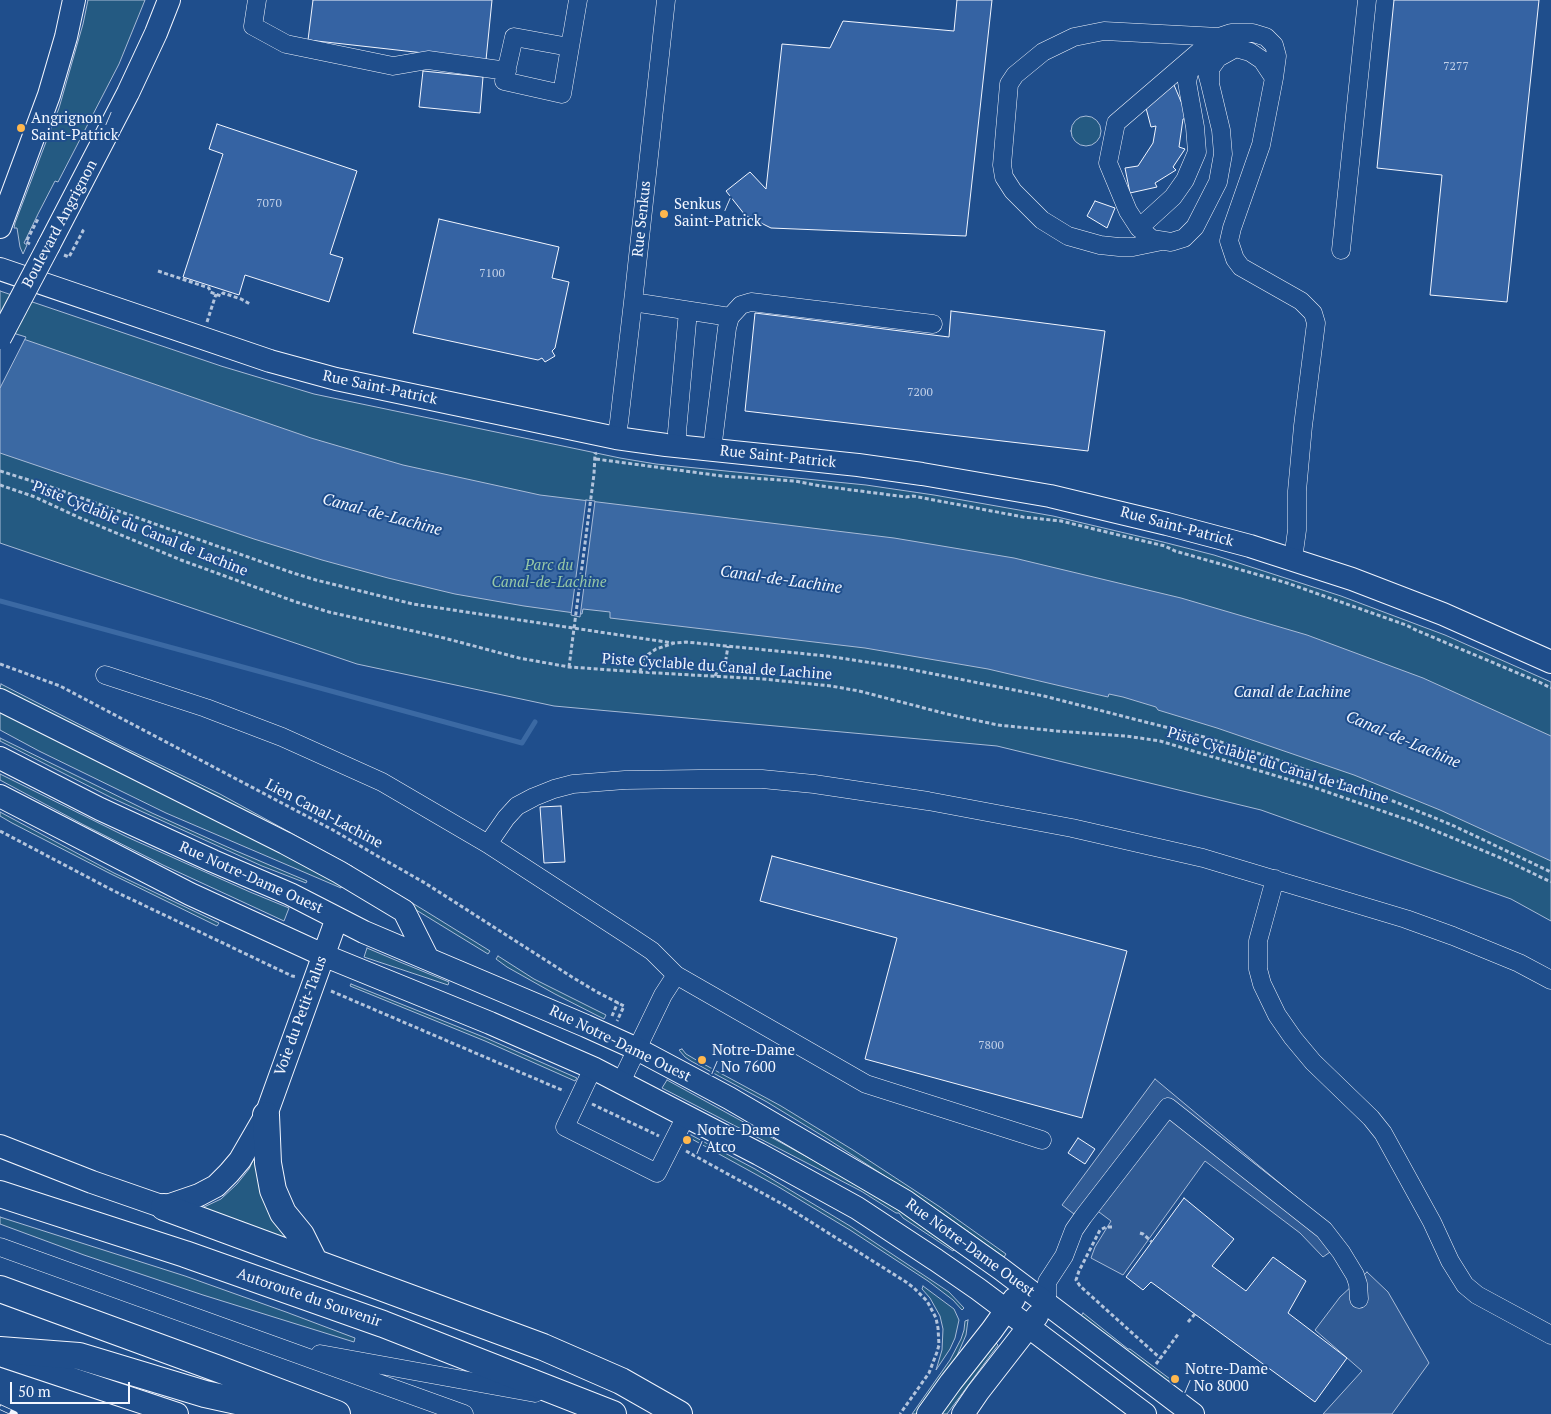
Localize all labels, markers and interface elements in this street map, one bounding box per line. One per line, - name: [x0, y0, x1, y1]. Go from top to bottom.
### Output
- house number: 7277: [1443, 60, 1469, 74]
- place label: Angrignon / Saint-Patrick: [31, 110, 118, 145]
- marker: Angrignon / Saint-Patrick: [15, 122, 27, 134]
- street label: Boulevard Angrignon: [19, 157, 101, 291]
- street label: Rue Senkus: [629, 180, 655, 258]
- place label: Senkus / Saint-Patrick: [674, 196, 761, 231]
- house number: 7070: [256, 197, 282, 211]
- marker: Senkus / Saint-Patrick: [658, 208, 670, 220]
- house number: 7100: [479, 267, 505, 281]
- street label: Rue Saint-Patrick: [321, 367, 439, 409]
- house number: 7200: [907, 386, 933, 400]
- street label: Rue Saint-Patrick: [719, 442, 837, 472]
- street label: Piste Cyclable du Canal de Lachine: [30, 477, 250, 581]
- water label: Canal-de-Lachine: [320, 490, 444, 540]
- street label: Rue Saint-Patrick: [1118, 503, 1236, 551]
- park label: Parc du Canal-de-Lachine: [491, 557, 607, 592]
- water label: Canal-de-Lachine: [719, 562, 843, 598]
- street label: Piste Cyclable du Canal de Lachine: [601, 650, 833, 684]
- water label: Canal de Lachine: [1233, 682, 1351, 702]
- water label: Canal-de-Lachine: [1343, 707, 1463, 773]
- street label: Piste Cyclable du Canal de Lachine: [1165, 724, 1391, 808]
- street label: Lien Canal-Lachine: [262, 776, 386, 852]
- street label: Rue Notre-Dame Ouest: [176, 838, 326, 918]
- street label: Voie du Petit-Talus: [271, 954, 331, 1078]
- street label: Rue Notre-Dame Ouest: [546, 1002, 694, 1086]
- house number: 7800: [978, 1039, 1004, 1053]
- place label: Notre-Dame / No 7600: [712, 1042, 795, 1077]
- marker: Notre-Dame / No 7600: [696, 1054, 708, 1066]
- place label: Notre-Dame / Atco: [697, 1122, 780, 1157]
- marker: Notre-Dame / Atco: [681, 1134, 693, 1146]
- street label: Rue Notre-Dame Ouest: [902, 1195, 1038, 1301]
- street label: Autoroute du Souvenir: [234, 1265, 384, 1331]
- place label: Notre-Dame / No 8000: [1185, 1361, 1268, 1396]
- scale bar: [12, 1372, 132, 1404]
- marker: Notre-Dame / No 8000: [1169, 1373, 1181, 1385]
- text: 50 m: [18, 1381, 51, 1401]

